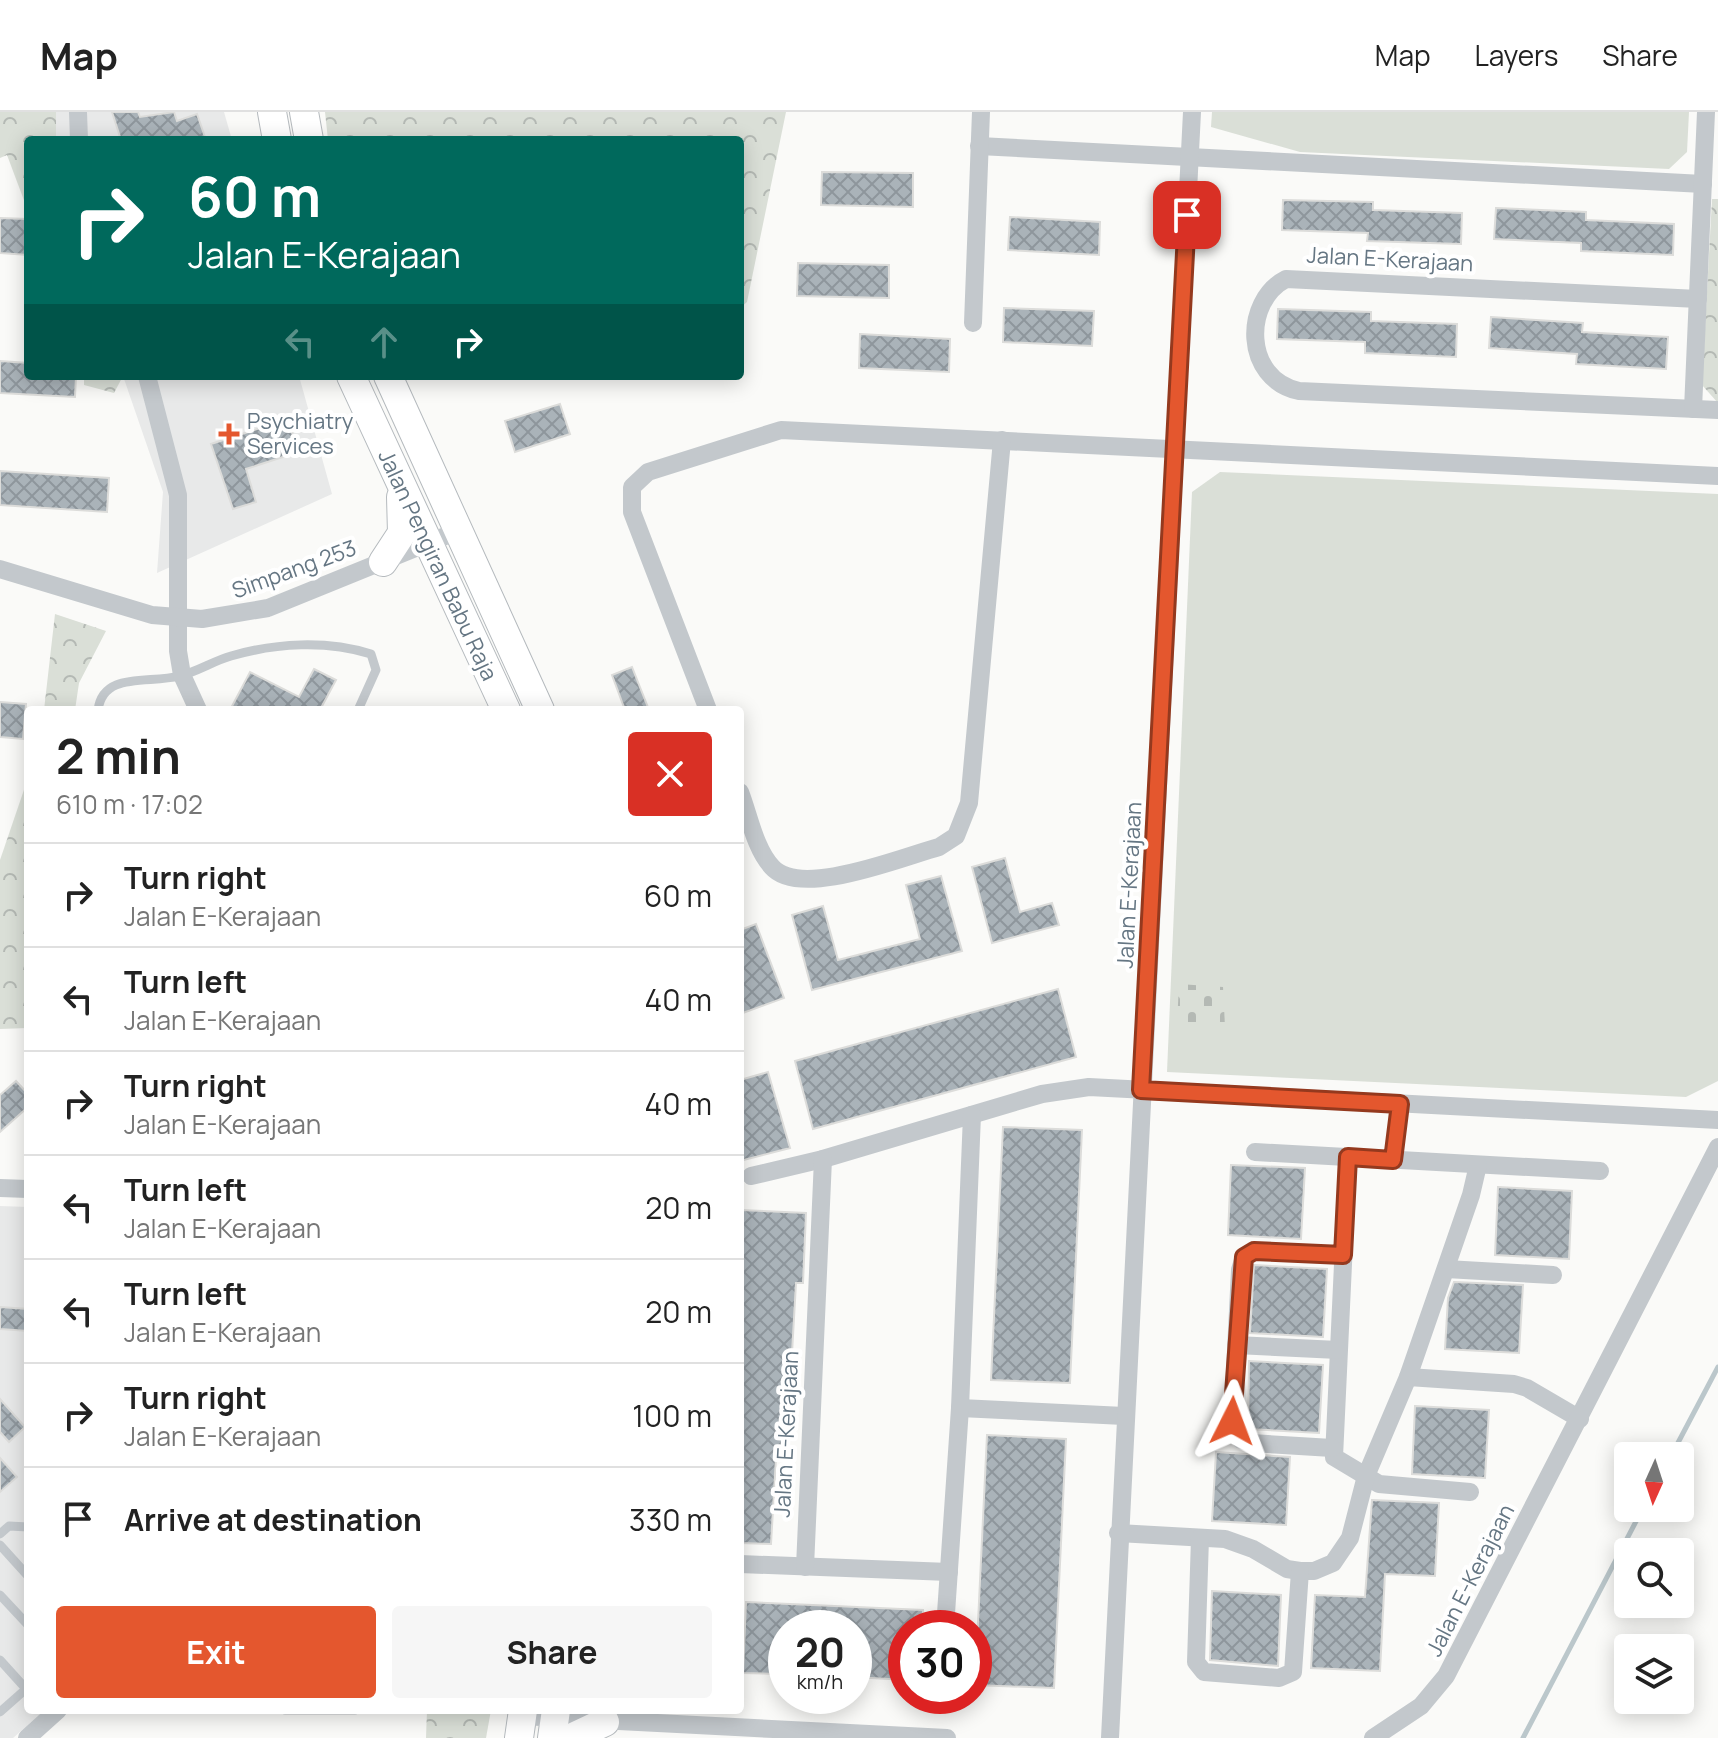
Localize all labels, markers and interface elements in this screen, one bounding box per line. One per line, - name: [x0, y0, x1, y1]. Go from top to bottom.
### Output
- text: Map: [40, 29, 118, 81]
- text: Map: [1375, 36, 1431, 74]
- text: Layers: [1475, 36, 1558, 74]
- text: Share: [1602, 36, 1678, 74]
- text: 60 m: [188, 157, 321, 234]
- icon: right: [56, 168, 160, 272]
- pin: [1153, 181, 1221, 249]
- icon: arrive: [1165, 193, 1209, 237]
- text: Jalan E-Kerajaan: [188, 230, 461, 279]
- street label: Jalan E-Kerajaan: [1306, 240, 1474, 278]
- icon: left: [278, 320, 322, 364]
- icon: ahead: [362, 320, 406, 364]
- icon: right: [446, 320, 490, 364]
- place label: Psychiatry Services: [247, 406, 354, 461]
- marker: Psychiatry Services: [218, 423, 240, 445]
- street label: Jalan Pengiran Babu Raja: [371, 445, 505, 685]
- street label: Simpang 253: [228, 533, 360, 605]
- text: 2 min: [56, 723, 181, 788]
- button: close: [628, 732, 712, 816]
- text: 610 m · 17:02: [56, 786, 203, 822]
- street label: Jalan E-Kerajaan: [1110, 801, 1148, 969]
- text: Turn right: [124, 857, 267, 898]
- icon: right: [56, 873, 100, 917]
- text: 60 m: [644, 875, 712, 916]
- text: Jalan E-Kerajaan: [124, 898, 321, 934]
- text: Turn left: [124, 961, 247, 1002]
- icon: left: [56, 977, 100, 1021]
- text: 40 m: [645, 979, 712, 1020]
- text: Jalan E-Kerajaan: [124, 1002, 321, 1038]
- text: Turn right: [124, 1065, 267, 1106]
- icon: right: [56, 1081, 100, 1125]
- text: 40 m: [645, 1083, 712, 1124]
- text: Jalan E-Kerajaan: [124, 1106, 321, 1142]
- text: Turn left: [124, 1169, 247, 1210]
- icon: left: [56, 1185, 100, 1229]
- text: 20 m: [645, 1187, 712, 1228]
- text: Jalan E-Kerajaan: [124, 1210, 321, 1246]
- text: Turn left: [124, 1273, 247, 1314]
- icon: left: [56, 1289, 100, 1333]
- text: 20 m: [645, 1291, 712, 1332]
- text: Jalan E-Kerajaan: [124, 1314, 321, 1350]
- street label: Jalan E-Kerajaan: [767, 1350, 805, 1518]
- text: Turn right: [124, 1377, 267, 1418]
- position arrow: [1190, 1379, 1274, 1463]
- icon: right: [56, 1393, 100, 1437]
- text: 100 m: [632, 1395, 712, 1436]
- text: Jalan E-Kerajaan: [124, 1418, 321, 1454]
- north arrow: [1614, 1442, 1694, 1522]
- map controls: [1614, 1442, 1694, 1714]
- icon: arrive: [56, 1497, 100, 1541]
- text: Arrive at destination: [124, 1499, 422, 1540]
- text: 330 m: [629, 1499, 712, 1540]
- street label: Jalan E-Kerajaan: [1419, 1499, 1521, 1661]
- button: search: [1614, 1538, 1694, 1618]
- button: Exit: [56, 1606, 376, 1698]
- button: Share: [392, 1606, 712, 1698]
- speed limit sign: 30: [888, 1610, 992, 1714]
- text: 20: [795, 1624, 845, 1679]
- button: layers: [1614, 1634, 1694, 1714]
- text: km/h: [797, 1668, 843, 1695]

